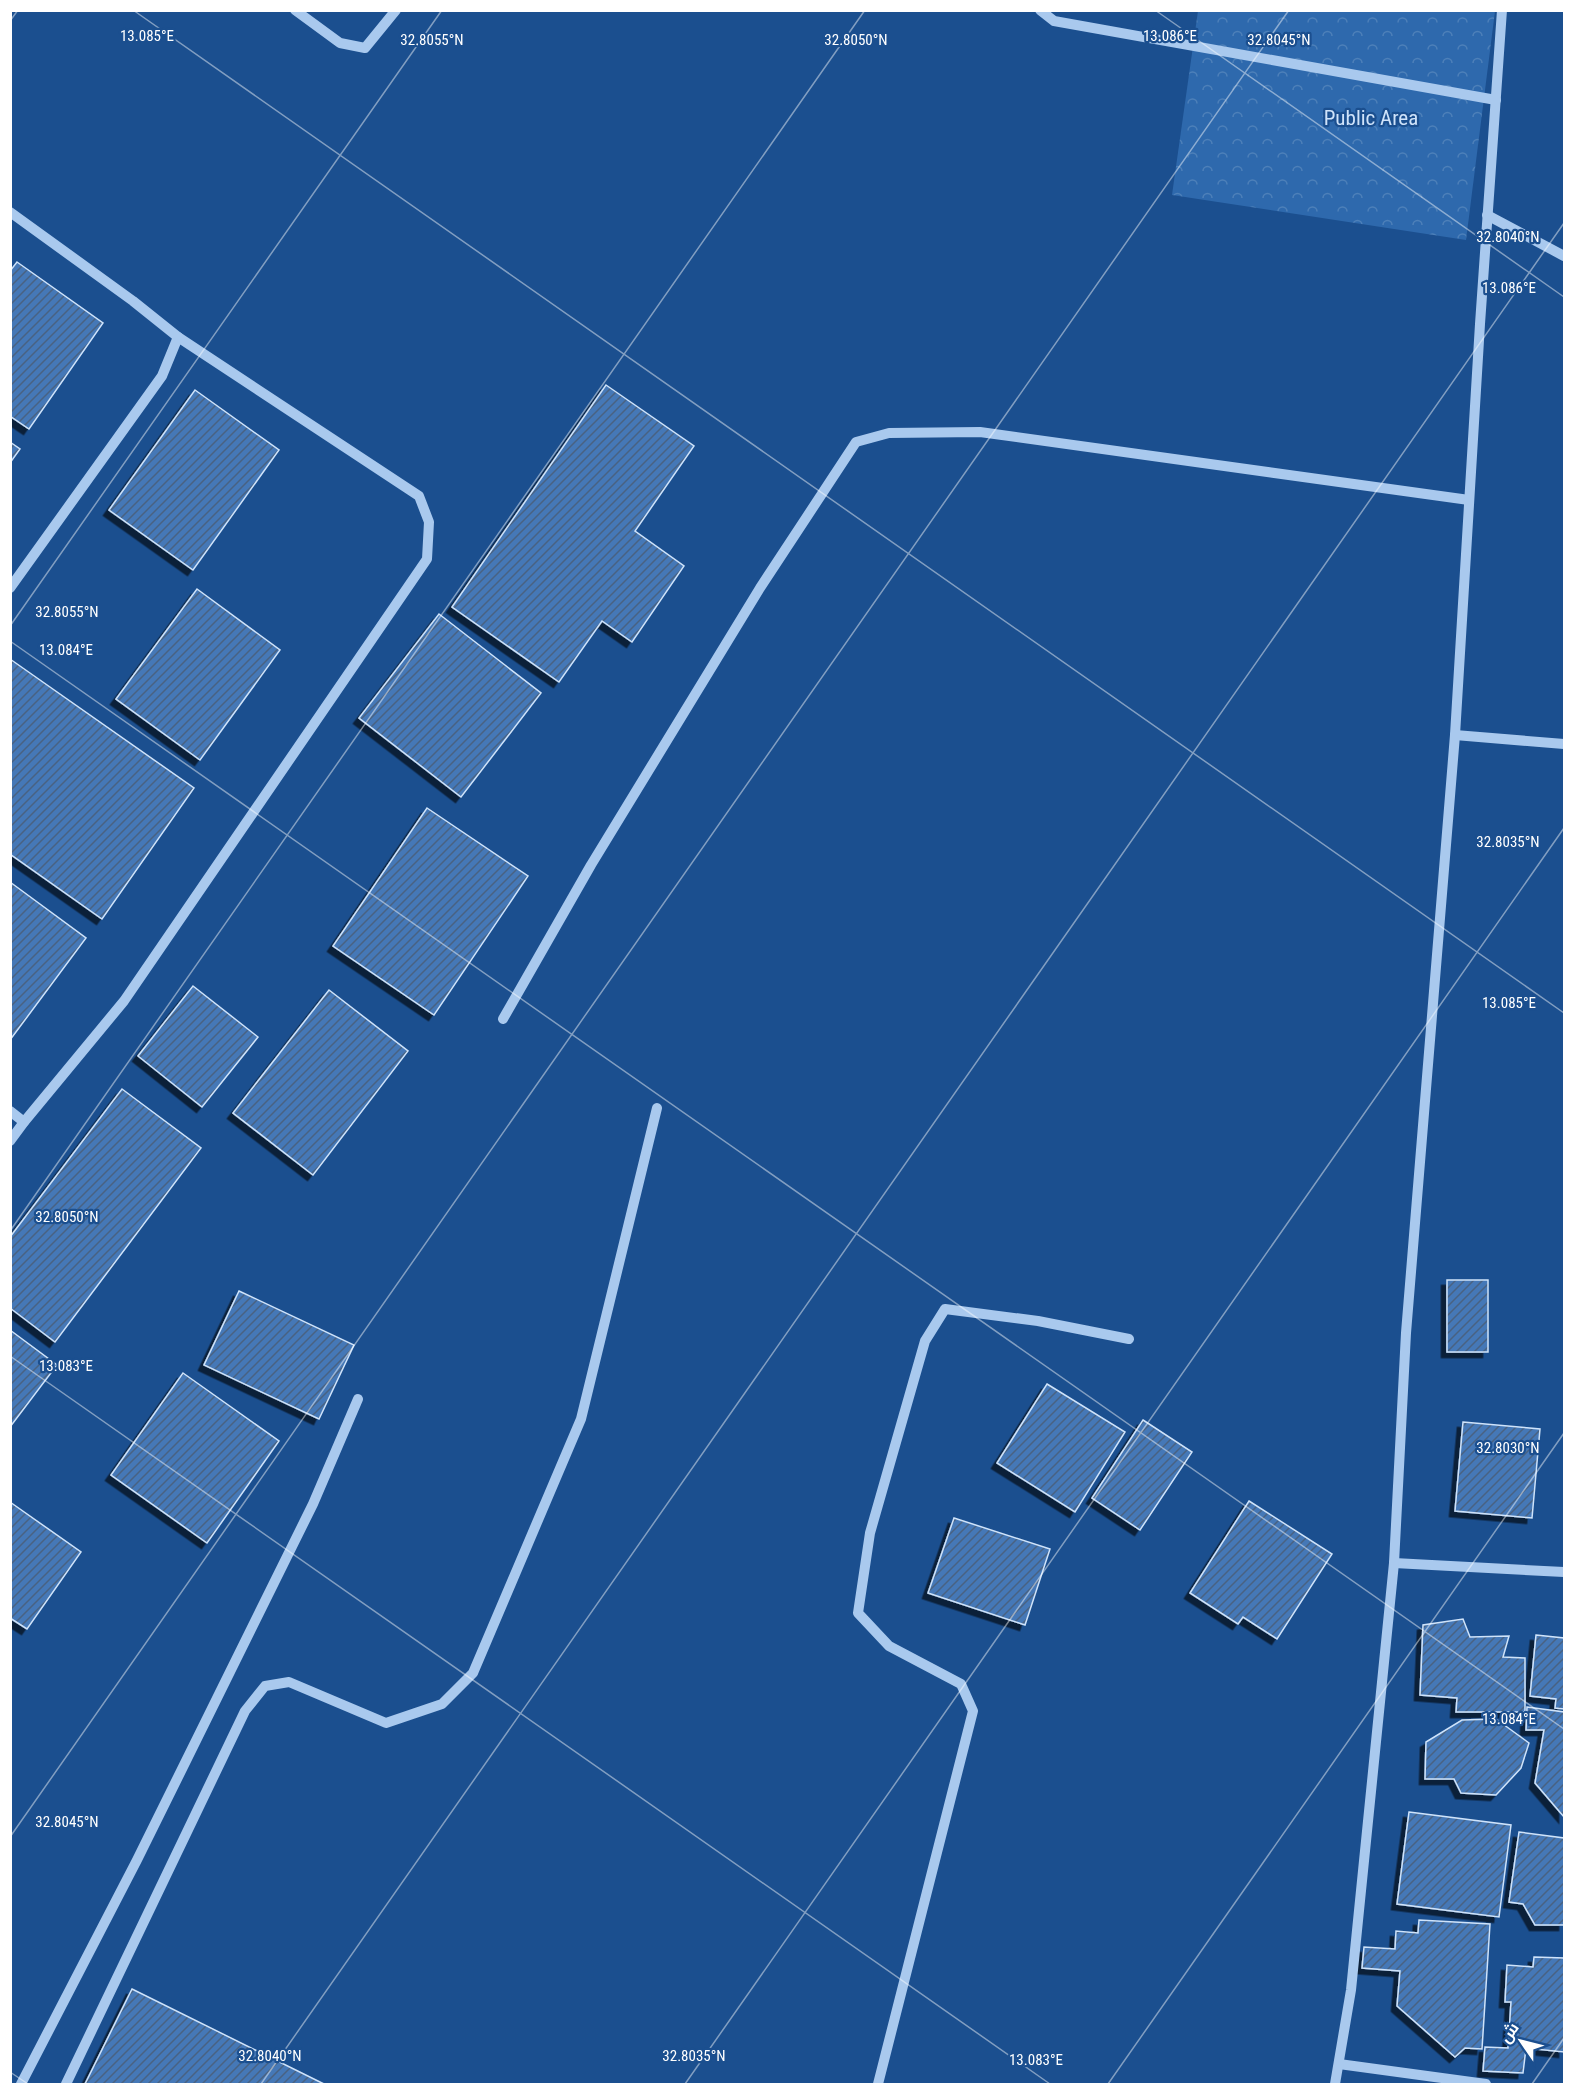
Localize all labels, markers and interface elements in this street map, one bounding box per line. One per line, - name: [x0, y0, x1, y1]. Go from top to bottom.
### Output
- text: 13.085°E: [120, 27, 174, 45]
- text: 13.086°E: [1143, 27, 1197, 45]
- text: 32.8055°N: [400, 31, 464, 49]
- text: 32.8050°N: [824, 31, 888, 49]
- text: 32.8045°N: [1247, 31, 1311, 49]
- park label: Public Area: [1324, 106, 1418, 130]
- text: 32.8040°N: [1476, 228, 1540, 246]
- text: 13.086°E: [1482, 279, 1536, 297]
- text: 32.8055°N: [35, 603, 99, 621]
- text: 13.084°E: [39, 641, 93, 659]
- text: 32.8035°N: [1476, 833, 1540, 851]
- text: 13.085°E: [1482, 994, 1536, 1012]
- text: 32.8050°N: [35, 1208, 99, 1226]
- text: 13.083°E: [39, 1357, 93, 1375]
- text: 32.8030°N: [1476, 1439, 1540, 1457]
- text: 13.084°E: [1482, 1710, 1536, 1728]
- text: 32.8045°N: [35, 1813, 99, 1831]
- north arrow: [1491, 2011, 1551, 2071]
- text: ش: [1495, 2019, 1523, 2047]
- text: 32.8040°N: [238, 2047, 302, 2065]
- text: 32.8035°N: [662, 2047, 726, 2065]
- text: 13.083°E: [1009, 2051, 1063, 2069]

